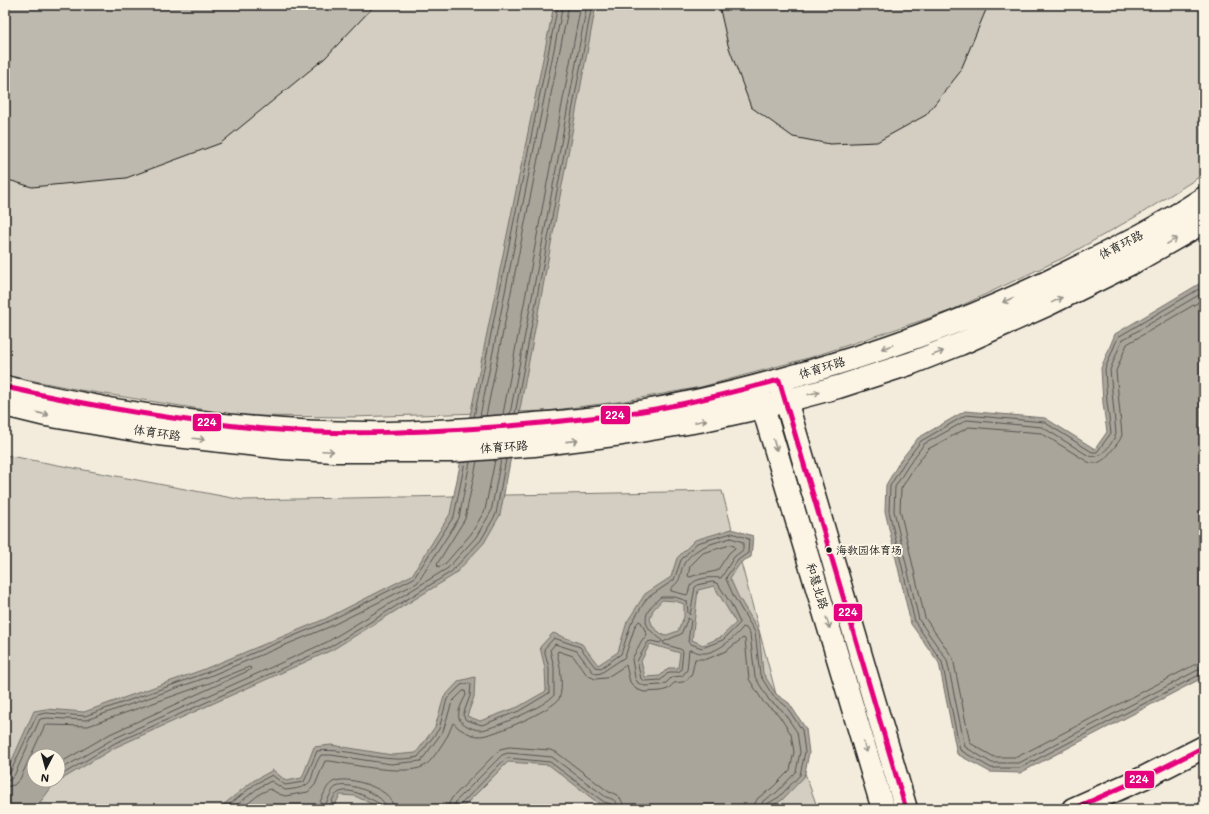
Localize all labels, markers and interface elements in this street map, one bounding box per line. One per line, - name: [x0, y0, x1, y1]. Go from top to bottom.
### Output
- street label: 体育环路: [1096, 226, 1146, 262]
- one-way arrow: [1166, 236, 1178, 244]
- one-way arrow: [1051, 296, 1063, 303]
- one-way arrow: [1003, 297, 1015, 304]
- one-way arrow: [881, 344, 894, 351]
- one-way arrow: [932, 348, 944, 356]
- street label: 体育环路: [796, 352, 847, 382]
- one-way arrow: [808, 388, 821, 396]
- line badge: 224: [600, 405, 631, 425]
- text: 224: [605, 407, 625, 422]
- one-way arrow: [36, 410, 49, 418]
- line badge: 224: [192, 413, 222, 432]
- text: 224: [197, 414, 217, 429]
- one-way arrow: [694, 416, 707, 424]
- street label: 体育环路: [132, 421, 182, 443]
- one-way arrow: [192, 435, 205, 443]
- street label: 体育环路: [479, 436, 528, 456]
- one-way arrow: [565, 437, 578, 445]
- one-way arrow: [772, 438, 779, 451]
- one-way arrow: [321, 447, 334, 454]
- place label: 海教园体育场: [836, 542, 902, 557]
- marker: 海教园体育场: [824, 545, 834, 555]
- street label: 和慧北路: [803, 560, 833, 611]
- line badge: 224: [833, 603, 863, 622]
- text: 224: [838, 604, 858, 619]
- one-way arrow: [825, 616, 832, 629]
- one-way arrow: [862, 741, 869, 754]
- north arrow: [26, 748, 66, 788]
- line badge: 224: [1124, 770, 1155, 789]
- text: N: [40, 771, 50, 786]
- text: 224: [1129, 771, 1149, 786]

